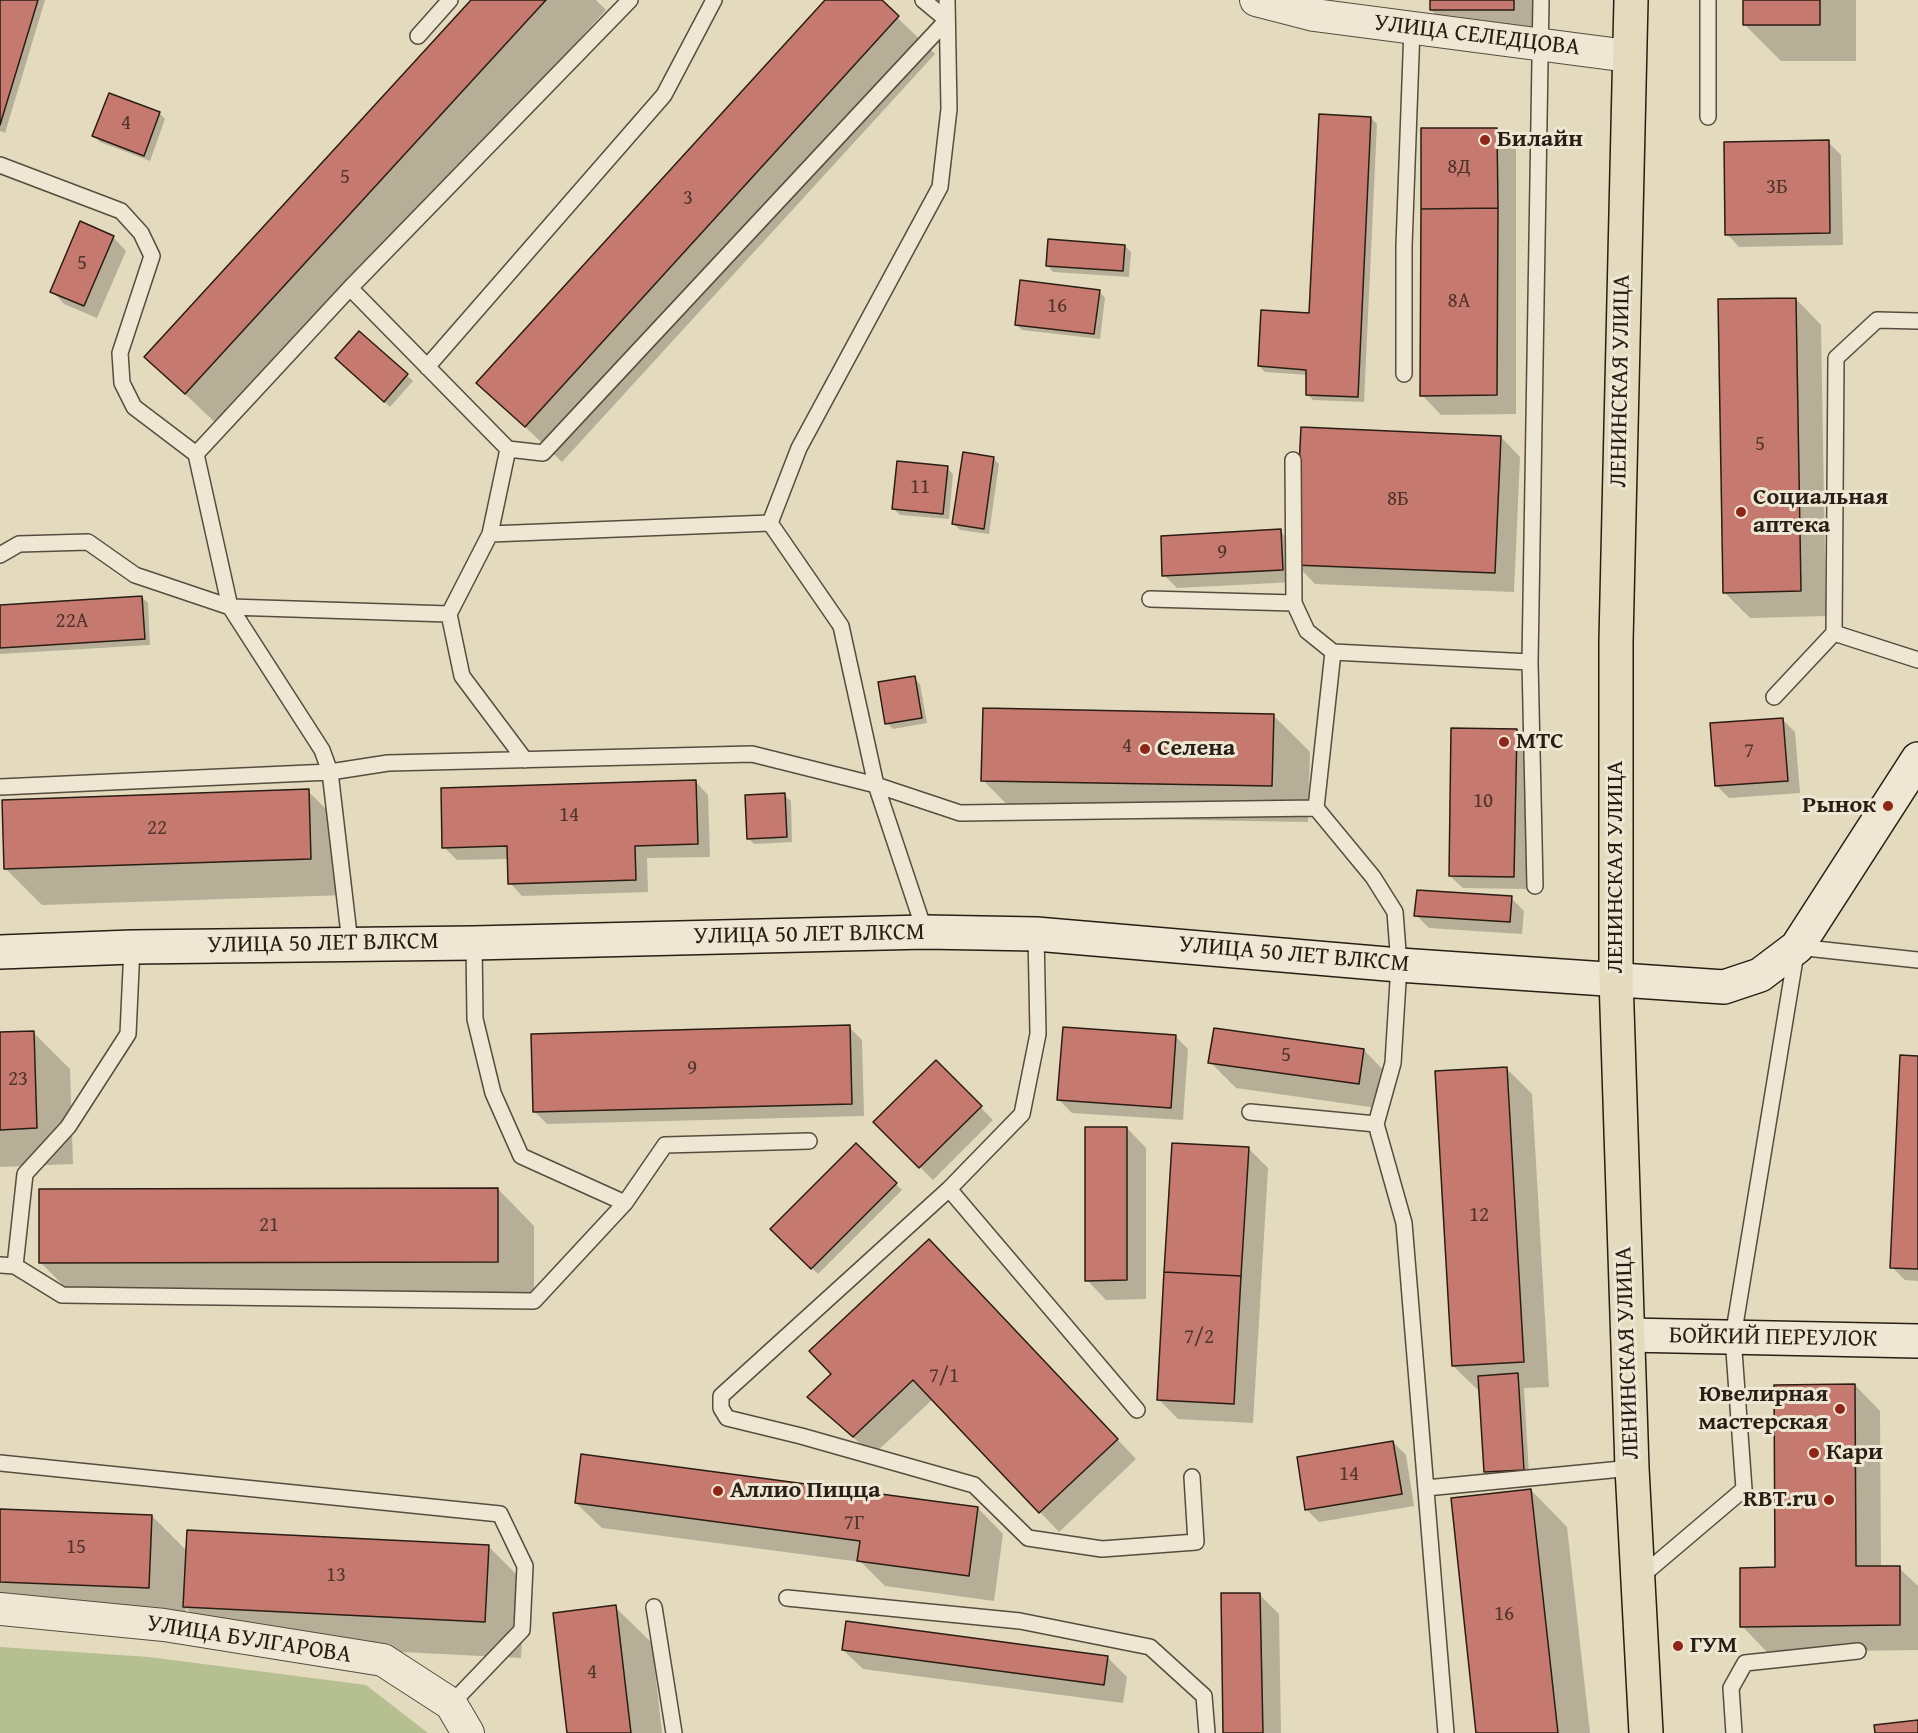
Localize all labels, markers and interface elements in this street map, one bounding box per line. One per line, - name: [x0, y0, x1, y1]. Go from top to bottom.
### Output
- street label: УЛИЦА СЕЛЕДЦОВА: [1372, 9, 1582, 63]
- house number: 4: [121, 111, 131, 137]
- place label: Билайн: [1497, 126, 1583, 154]
- marker: Билайн: [1478, 133, 1492, 147]
- house number: 8Д: [1447, 155, 1471, 181]
- house number: 5: [340, 165, 350, 191]
- house number: 3Б: [1766, 175, 1788, 201]
- house number: 3: [683, 186, 693, 212]
- house number: 5: [77, 251, 87, 277]
- street label: ЛЕНИНСКАЯ УЛИЦА: [1605, 274, 1637, 488]
- house number: 8А: [1448, 289, 1470, 315]
- house number: 16: [1047, 294, 1067, 320]
- house number: 5: [1755, 432, 1765, 458]
- house number: 11: [910, 475, 930, 501]
- place label: Социальная аптека: [1753, 484, 1888, 540]
- house number: 8Б: [1387, 487, 1409, 513]
- marker: Социальная аптека: [1734, 505, 1748, 519]
- house number: 9: [1217, 540, 1227, 566]
- house number: 22А: [56, 609, 88, 635]
- place label: МТС: [1516, 728, 1564, 756]
- house number: 4: [1122, 734, 1132, 760]
- place label: Селена: [1157, 735, 1235, 763]
- marker: МТС: [1497, 735, 1511, 749]
- house number: 7: [1744, 739, 1754, 765]
- marker: Селена: [1138, 742, 1152, 756]
- street label: ЛЕНИНСКАЯ УЛИЦА: [1602, 760, 1630, 974]
- house number: 10: [1473, 789, 1493, 815]
- place label: Рынок: [1802, 792, 1876, 820]
- marker: Рынок: [1881, 799, 1895, 813]
- house number: 14: [559, 803, 579, 829]
- house number: 22: [147, 816, 167, 842]
- street label: УЛИЦА 50 ЛЕТ ВЛКСМ: [693, 919, 925, 951]
- street label: УЛИЦА 50 ЛЕТ ВЛКСМ: [207, 928, 439, 960]
- street label: УЛИЦА 50 ЛЕТ ВЛКСМ: [1178, 931, 1410, 979]
- house number: 5: [1281, 1043, 1291, 1069]
- house number: 9: [687, 1056, 697, 1082]
- house number: 23: [8, 1067, 28, 1093]
- house number: 12: [1469, 1203, 1489, 1229]
- house number: 21: [259, 1213, 279, 1239]
- street label: ЛЕНИНСКАЯ УЛИЦА: [1610, 1246, 1646, 1460]
- street label: БОЙКИЙ ПЕРЕУЛОК: [1668, 1322, 1878, 1354]
- house number: 7/2: [1184, 1325, 1214, 1351]
- house number: 7/1: [929, 1364, 959, 1390]
- place label: Ювелирная мастерская: [1698, 1381, 1828, 1437]
- marker: Ювелирная мастерская: [1833, 1402, 1847, 1416]
- place label: Кари: [1826, 1439, 1883, 1467]
- marker: Кари: [1807, 1446, 1821, 1460]
- house number: 14: [1339, 1462, 1359, 1488]
- place label: Аллио Пицца: [730, 1477, 881, 1505]
- marker: Аллио Пицца: [711, 1484, 725, 1498]
- place label: RBT.ru: [1743, 1486, 1817, 1514]
- marker: RBT.ru: [1822, 1493, 1836, 1507]
- house number: 7Г: [844, 1511, 864, 1537]
- house number: 15: [66, 1535, 86, 1561]
- house number: 13: [326, 1563, 346, 1589]
- house number: 16: [1494, 1602, 1514, 1628]
- street label: УЛИЦА БУЛГАРОВА: [145, 1610, 353, 1670]
- place label: ГУМ: [1690, 1632, 1737, 1660]
- marker: ГУМ: [1671, 1639, 1685, 1653]
- house number: 4: [587, 1660, 597, 1686]

